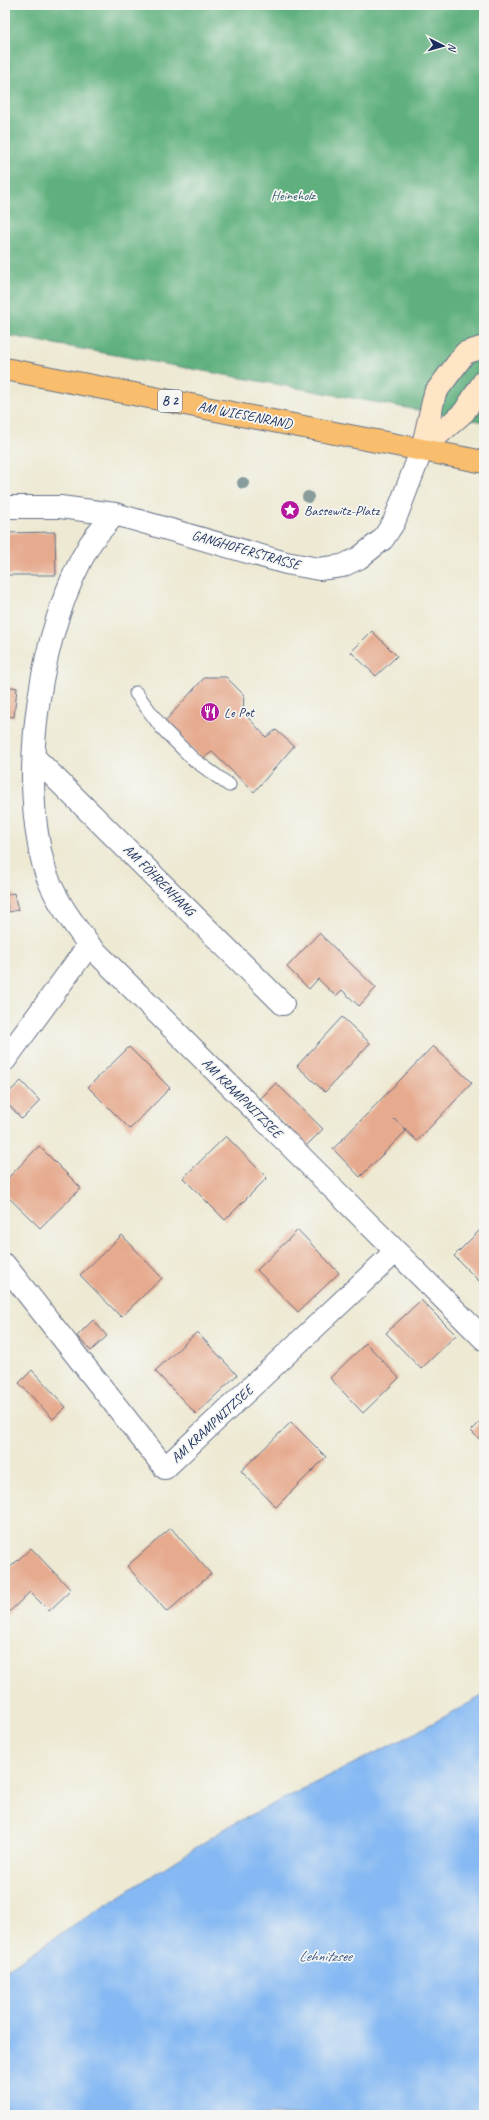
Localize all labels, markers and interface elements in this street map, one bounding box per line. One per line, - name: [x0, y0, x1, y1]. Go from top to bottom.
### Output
- north arrow: [423, 26, 463, 66]
- text: N: [445, 43, 460, 53]
- park label: Heineholz: [271, 187, 317, 204]
- road number: B 2: [158, 390, 182, 412]
- street label: AM WIESENRAND: [197, 398, 295, 433]
- place icon: Bassewitz-Platz: [279, 499, 301, 521]
- place label: Bassewitz-Platz: [304, 502, 381, 519]
- street label: GANGHOFERSTRASSE: [190, 526, 304, 574]
- restaurant icon: Le Pot: [199, 701, 221, 723]
- place label: Le Pot: [224, 704, 255, 721]
- street label: AM FÖHRENHANG: [120, 841, 200, 921]
- street label: AM KRAMPNITZSEE: [198, 1054, 287, 1143]
- street label: AM KRAMPNITZSEE: [167, 1380, 258, 1466]
- water label: Lehnitzsee: [299, 1947, 353, 1966]

